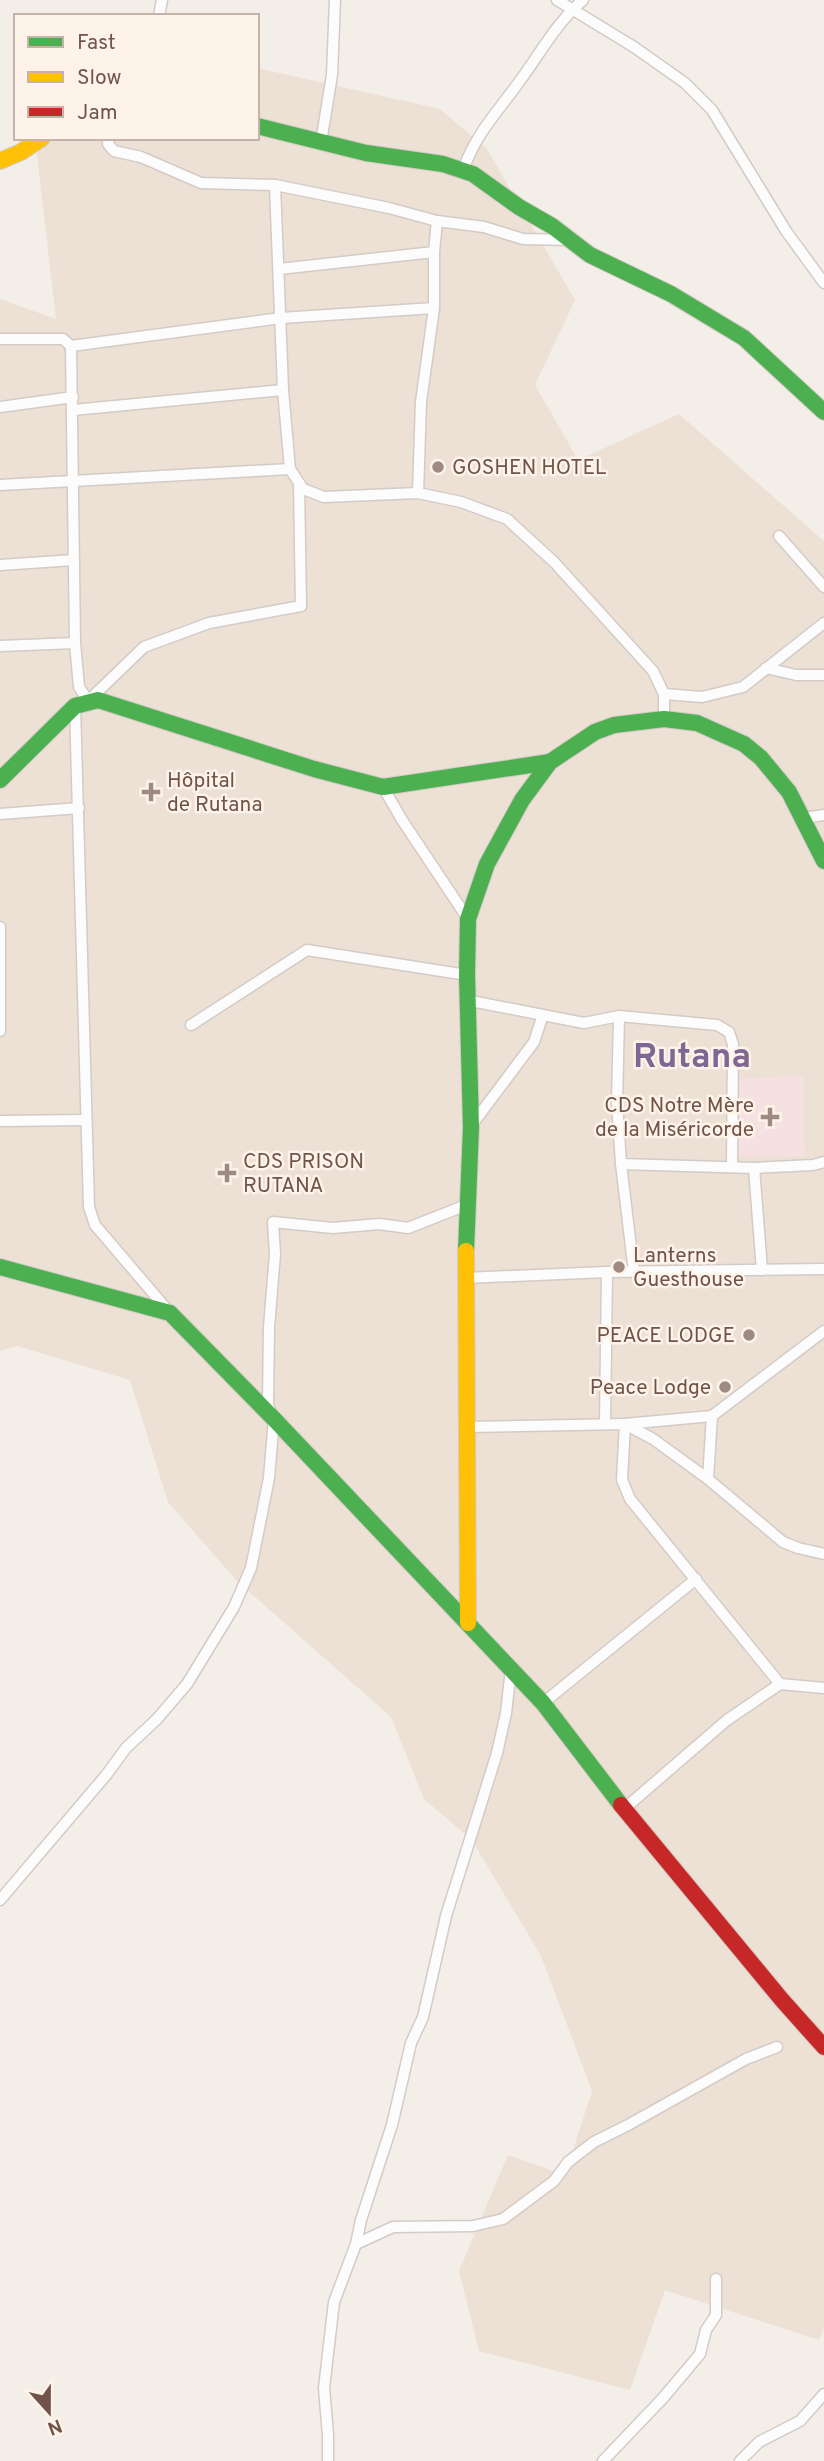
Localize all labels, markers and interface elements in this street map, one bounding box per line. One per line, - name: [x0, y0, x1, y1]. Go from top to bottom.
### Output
- legend: [14, 14, 259, 140]
- text: Fast: [77, 30, 116, 57]
- text: Slow: [77, 65, 122, 92]
- text: Jam: [77, 100, 118, 127]
- place label: GOSHEN HOTEL: [452, 455, 607, 482]
- marker: GOSHEN HOTEL: [430, 459, 446, 475]
- place label: Hôpital de Rutana: [167, 768, 263, 819]
- marker: Hôpital de Rutana: [141, 782, 161, 802]
- district label: Rutana: [633, 1036, 751, 1080]
- place label: CDS Notre Mère de la Miséricorde: [595, 1093, 754, 1144]
- marker: CDS Notre Mère de la Miséricorde: [760, 1107, 780, 1127]
- place label: CDS PRISON RUTANA: [243, 1149, 364, 1200]
- marker: CDS PRISON RUTANA: [217, 1163, 237, 1183]
- place label: Lanterns Guesthouse: [633, 1243, 744, 1294]
- marker: Lanterns Guesthouse: [611, 1259, 627, 1275]
- place label: PEACE LODGE: [597, 1323, 735, 1350]
- marker: PEACE LODGE: [741, 1327, 757, 1343]
- place label: Peace Lodge: [590, 1375, 711, 1402]
- marker: Peace Lodge: [717, 1379, 733, 1395]
- north arrow: [14, 2377, 84, 2447]
- text: N: [44, 2412, 65, 2440]

